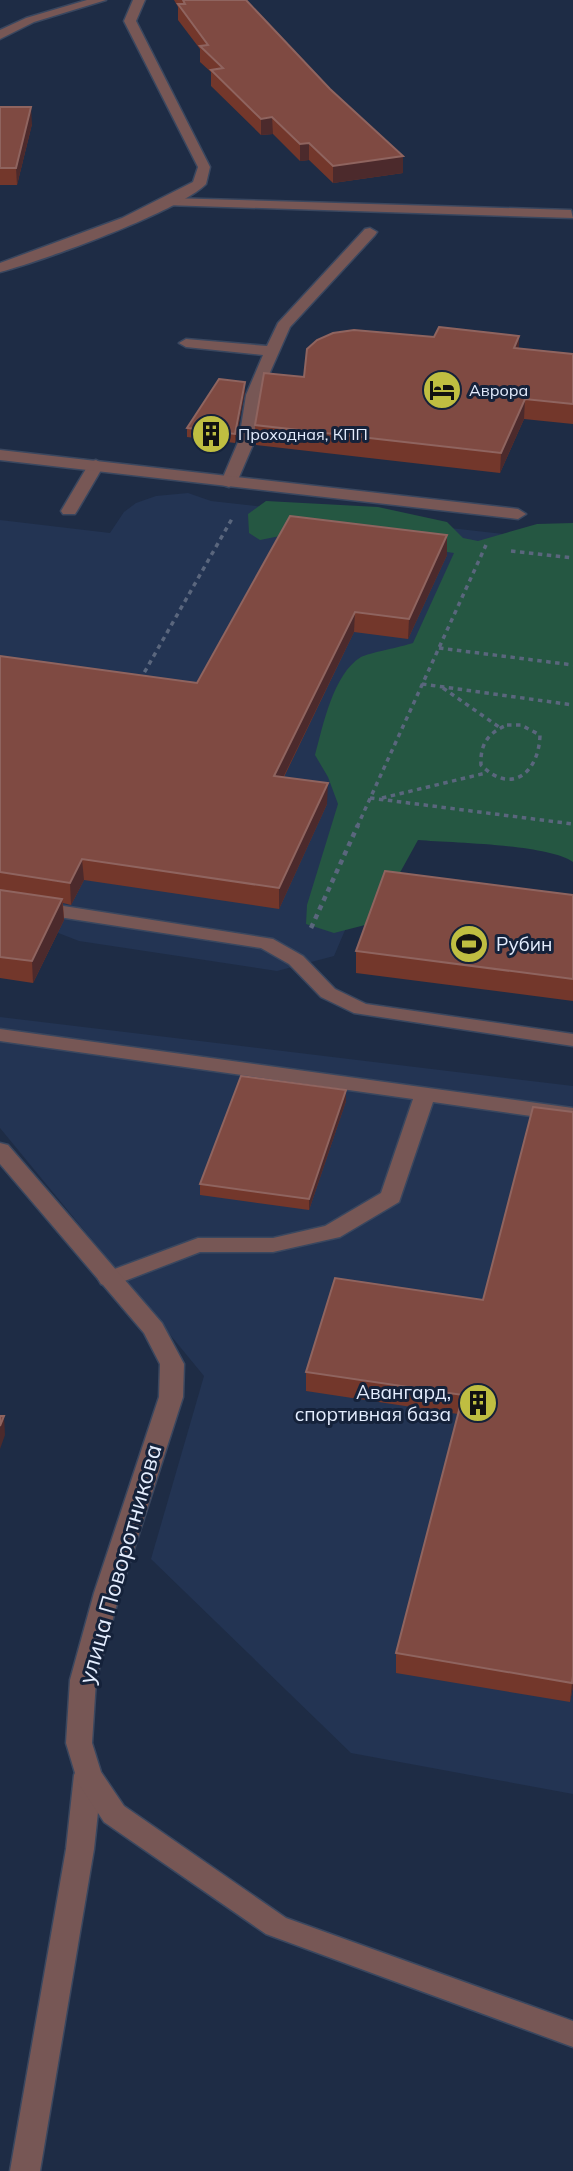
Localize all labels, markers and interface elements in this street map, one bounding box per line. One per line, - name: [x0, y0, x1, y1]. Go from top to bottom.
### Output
- hotel icon: Аврора: [421, 369, 463, 411]
- place label: Аврора: [469, 380, 528, 400]
- building icon: Проходная, КПП: [190, 413, 232, 455]
- place label: Проходная, КПП: [238, 424, 368, 444]
- sports icon: Рубин: [448, 923, 490, 965]
- place label: Рубин: [496, 932, 552, 956]
- place label: Авангард, спортивная база: [295, 1380, 451, 1426]
- building icon: Авангард, спортивная база: [457, 1382, 499, 1424]
- street label: улица Поворотникова: [71, 1441, 168, 1687]

